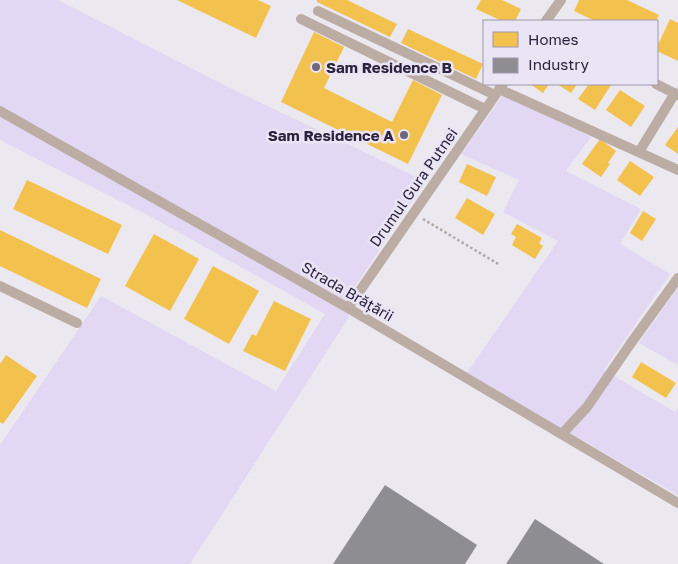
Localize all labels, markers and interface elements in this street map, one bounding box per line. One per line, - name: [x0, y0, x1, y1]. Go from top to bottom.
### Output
- legend: [483, 20, 658, 85]
- text: Homes: [528, 30, 578, 48]
- text: Industry: [528, 55, 589, 73]
- place label: Sam Residence B: [326, 58, 453, 76]
- marker: Sam Residence B: [310, 61, 322, 73]
- street label: Drumul Gura Putnei: [365, 124, 461, 250]
- place label: Sam Residence A: [268, 126, 394, 144]
- marker: Sam Residence A: [398, 129, 410, 141]
- street label: Strada Brățării: [299, 257, 397, 325]

